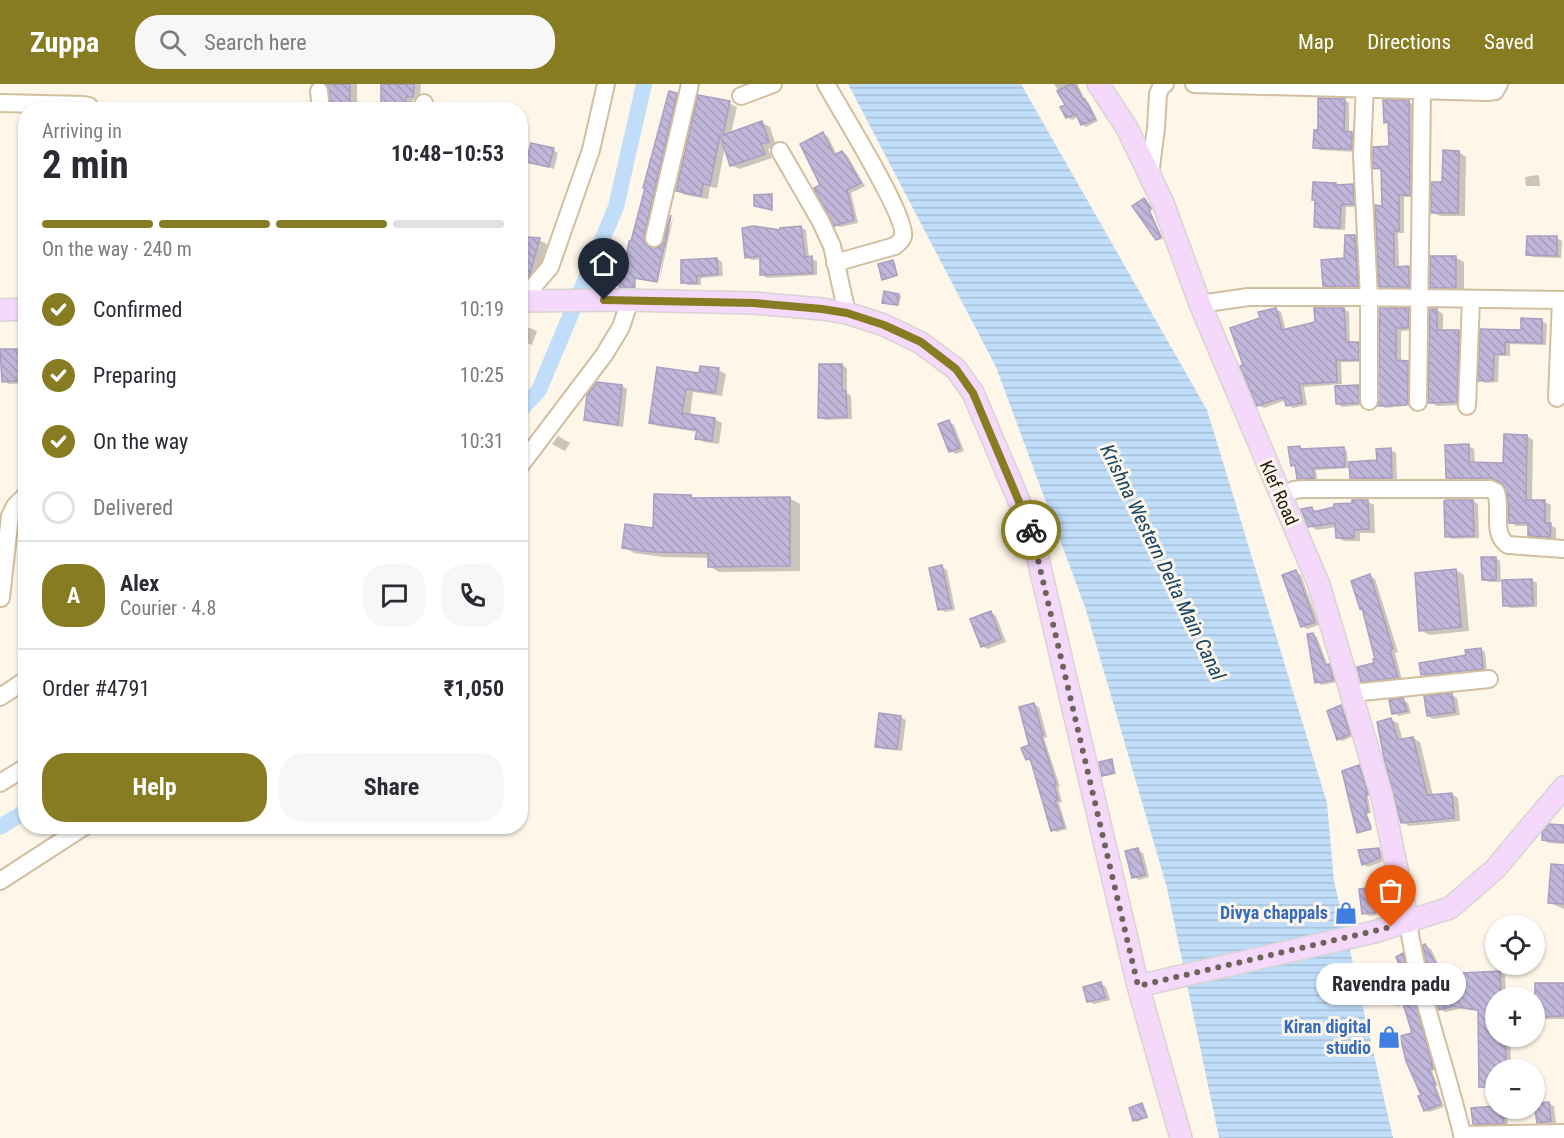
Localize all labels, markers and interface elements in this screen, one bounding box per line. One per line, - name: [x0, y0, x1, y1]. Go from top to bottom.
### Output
- search box: [135, 15, 555, 69]
- text: Zuppa: [30, 26, 99, 59]
- icon: search: [156, 26, 189, 59]
- text: Search here: [204, 30, 307, 55]
- text: Map: [1298, 30, 1334, 54]
- text: Directions: [1367, 30, 1451, 54]
- text: Saved: [1484, 30, 1534, 54]
- text: Arriving in: [42, 119, 122, 143]
- text: 10:48–10:53: [391, 141, 504, 166]
- text: 2 min: [42, 142, 129, 188]
- text: On the way · 240 m: [42, 237, 192, 261]
- pin: [578, 238, 629, 300]
- icon: home: [587, 247, 620, 280]
- icon: check: [42, 293, 75, 326]
- text: Confirmed: [93, 297, 182, 322]
- text: 10:19: [460, 297, 504, 321]
- icon: check: [42, 359, 75, 392]
- text: Preparing: [93, 363, 177, 388]
- text: 10:25: [460, 363, 504, 387]
- icon: check: [42, 425, 75, 458]
- text: On the way: [93, 429, 188, 454]
- text: 10:31: [460, 429, 504, 453]
- water label: Krishna Western Delta Main Canal: [1095, 440, 1231, 684]
- street label: Klef Road: [1256, 457, 1303, 528]
- text: Delivered: [93, 495, 173, 520]
- courier: [1001, 500, 1061, 560]
- icon: bike: [1015, 514, 1048, 547]
- button: chat: [363, 564, 426, 627]
- button: phone: [441, 564, 504, 627]
- text: Alex: [120, 571, 159, 596]
- text: A: [67, 583, 80, 608]
- text: Courier · 4.8: [120, 596, 216, 620]
- text: Order #4791: [42, 676, 150, 701]
- text: ₹1,050: [444, 676, 504, 701]
- button: Help: [42, 753, 267, 822]
- button: Share: [279, 753, 504, 822]
- pin: [1365, 865, 1416, 927]
- icon: bag: [1374, 874, 1407, 907]
- shop icon: Divya chappals: [1333, 900, 1359, 926]
- place label: Divya chappals: [1220, 902, 1328, 923]
- map controls: [1485, 915, 1545, 1119]
- button: locate: [1485, 915, 1545, 975]
- callout: Ravendra padu: [1316, 963, 1466, 1005]
- text: Ravendra padu: [1332, 972, 1450, 996]
- button: +: [1485, 987, 1545, 1047]
- place label: Kiran digital studio: [1284, 1016, 1371, 1058]
- shop icon: Kiran digital studio: [1376, 1024, 1402, 1050]
- button: −: [1485, 1059, 1545, 1119]

